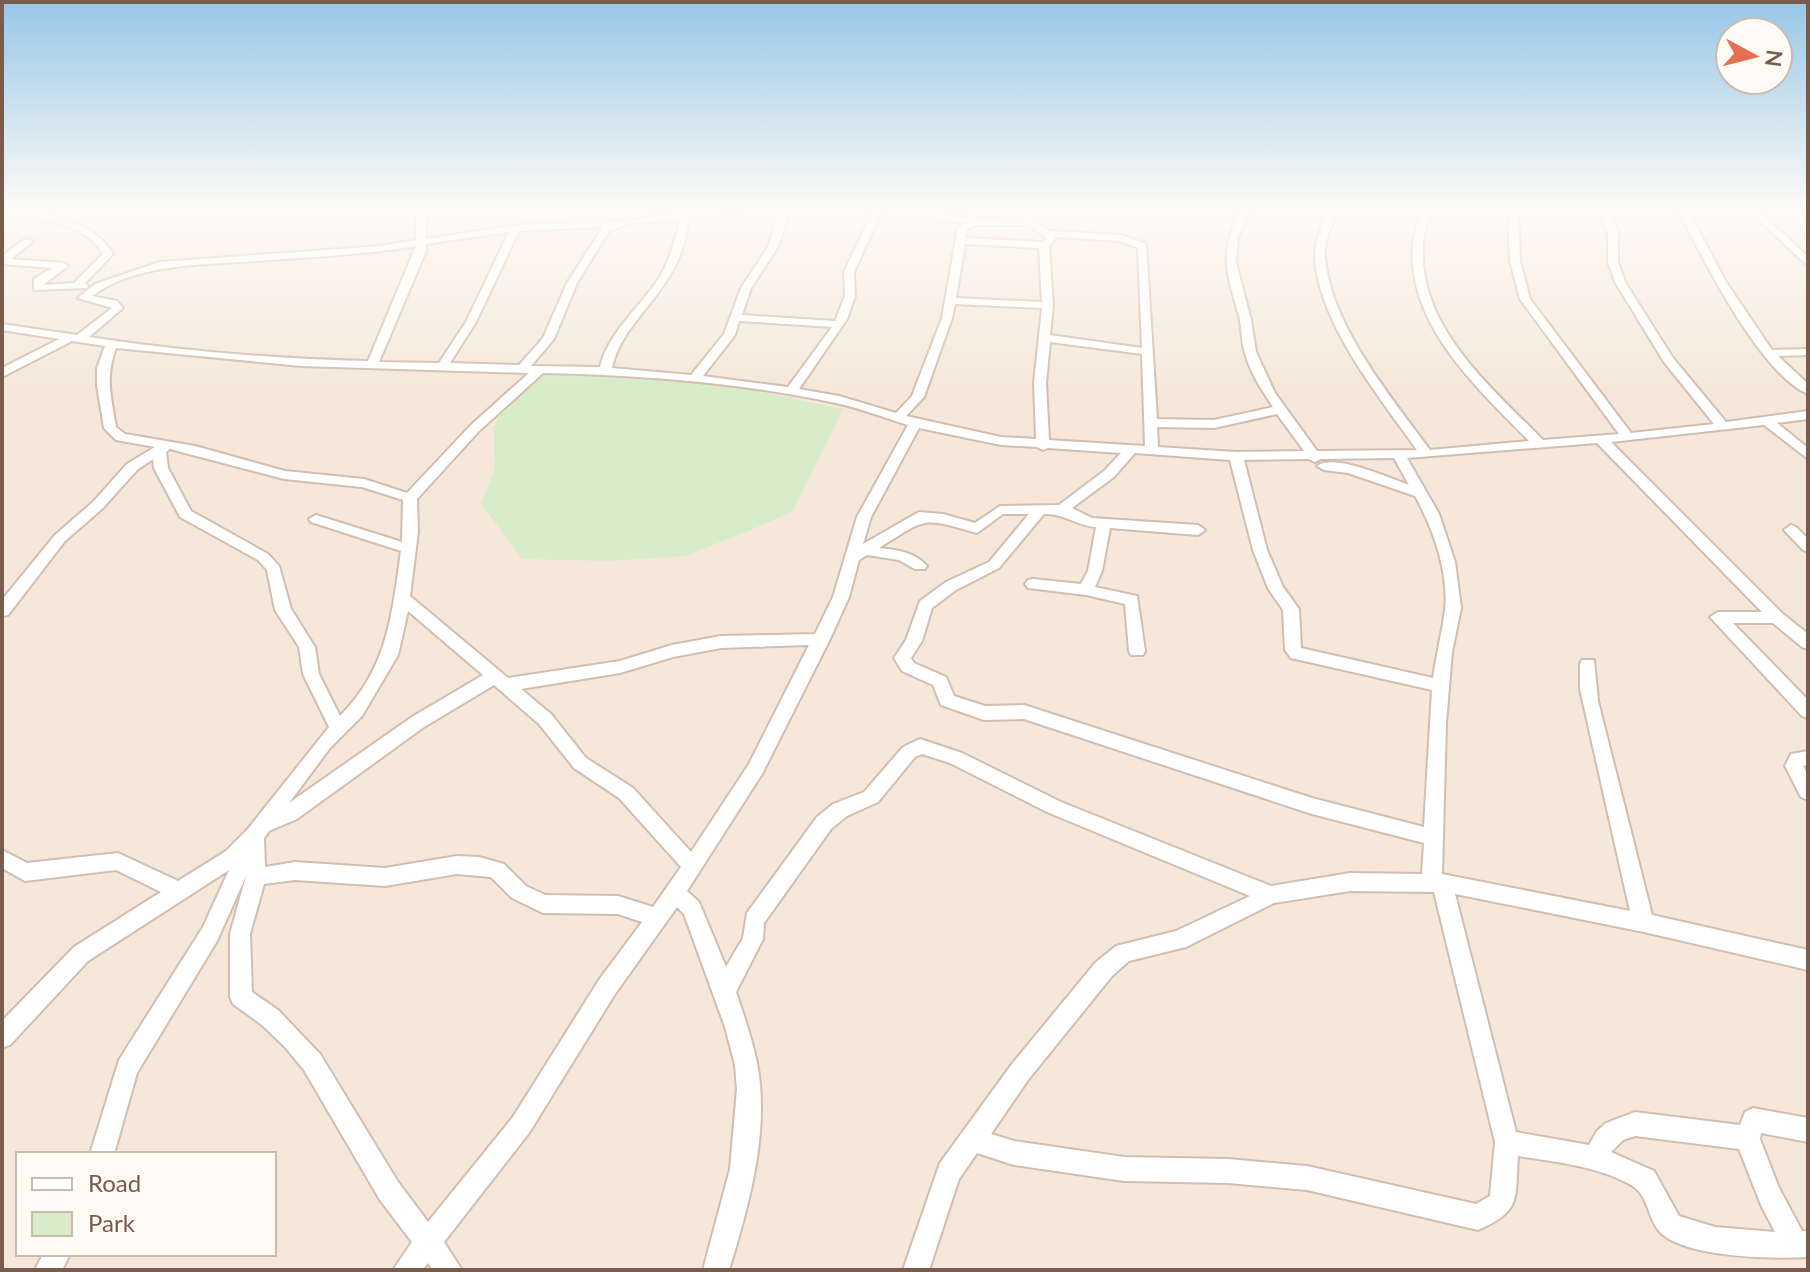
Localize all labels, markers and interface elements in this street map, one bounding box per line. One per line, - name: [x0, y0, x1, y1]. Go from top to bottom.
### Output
- north arrow: [1714, 16, 1794, 96]
- text: N: [1760, 48, 1789, 69]
- legend: [16, 1152, 276, 1256]
- text: Road: [88, 1168, 141, 1197]
- text: Park: [88, 1208, 136, 1237]

